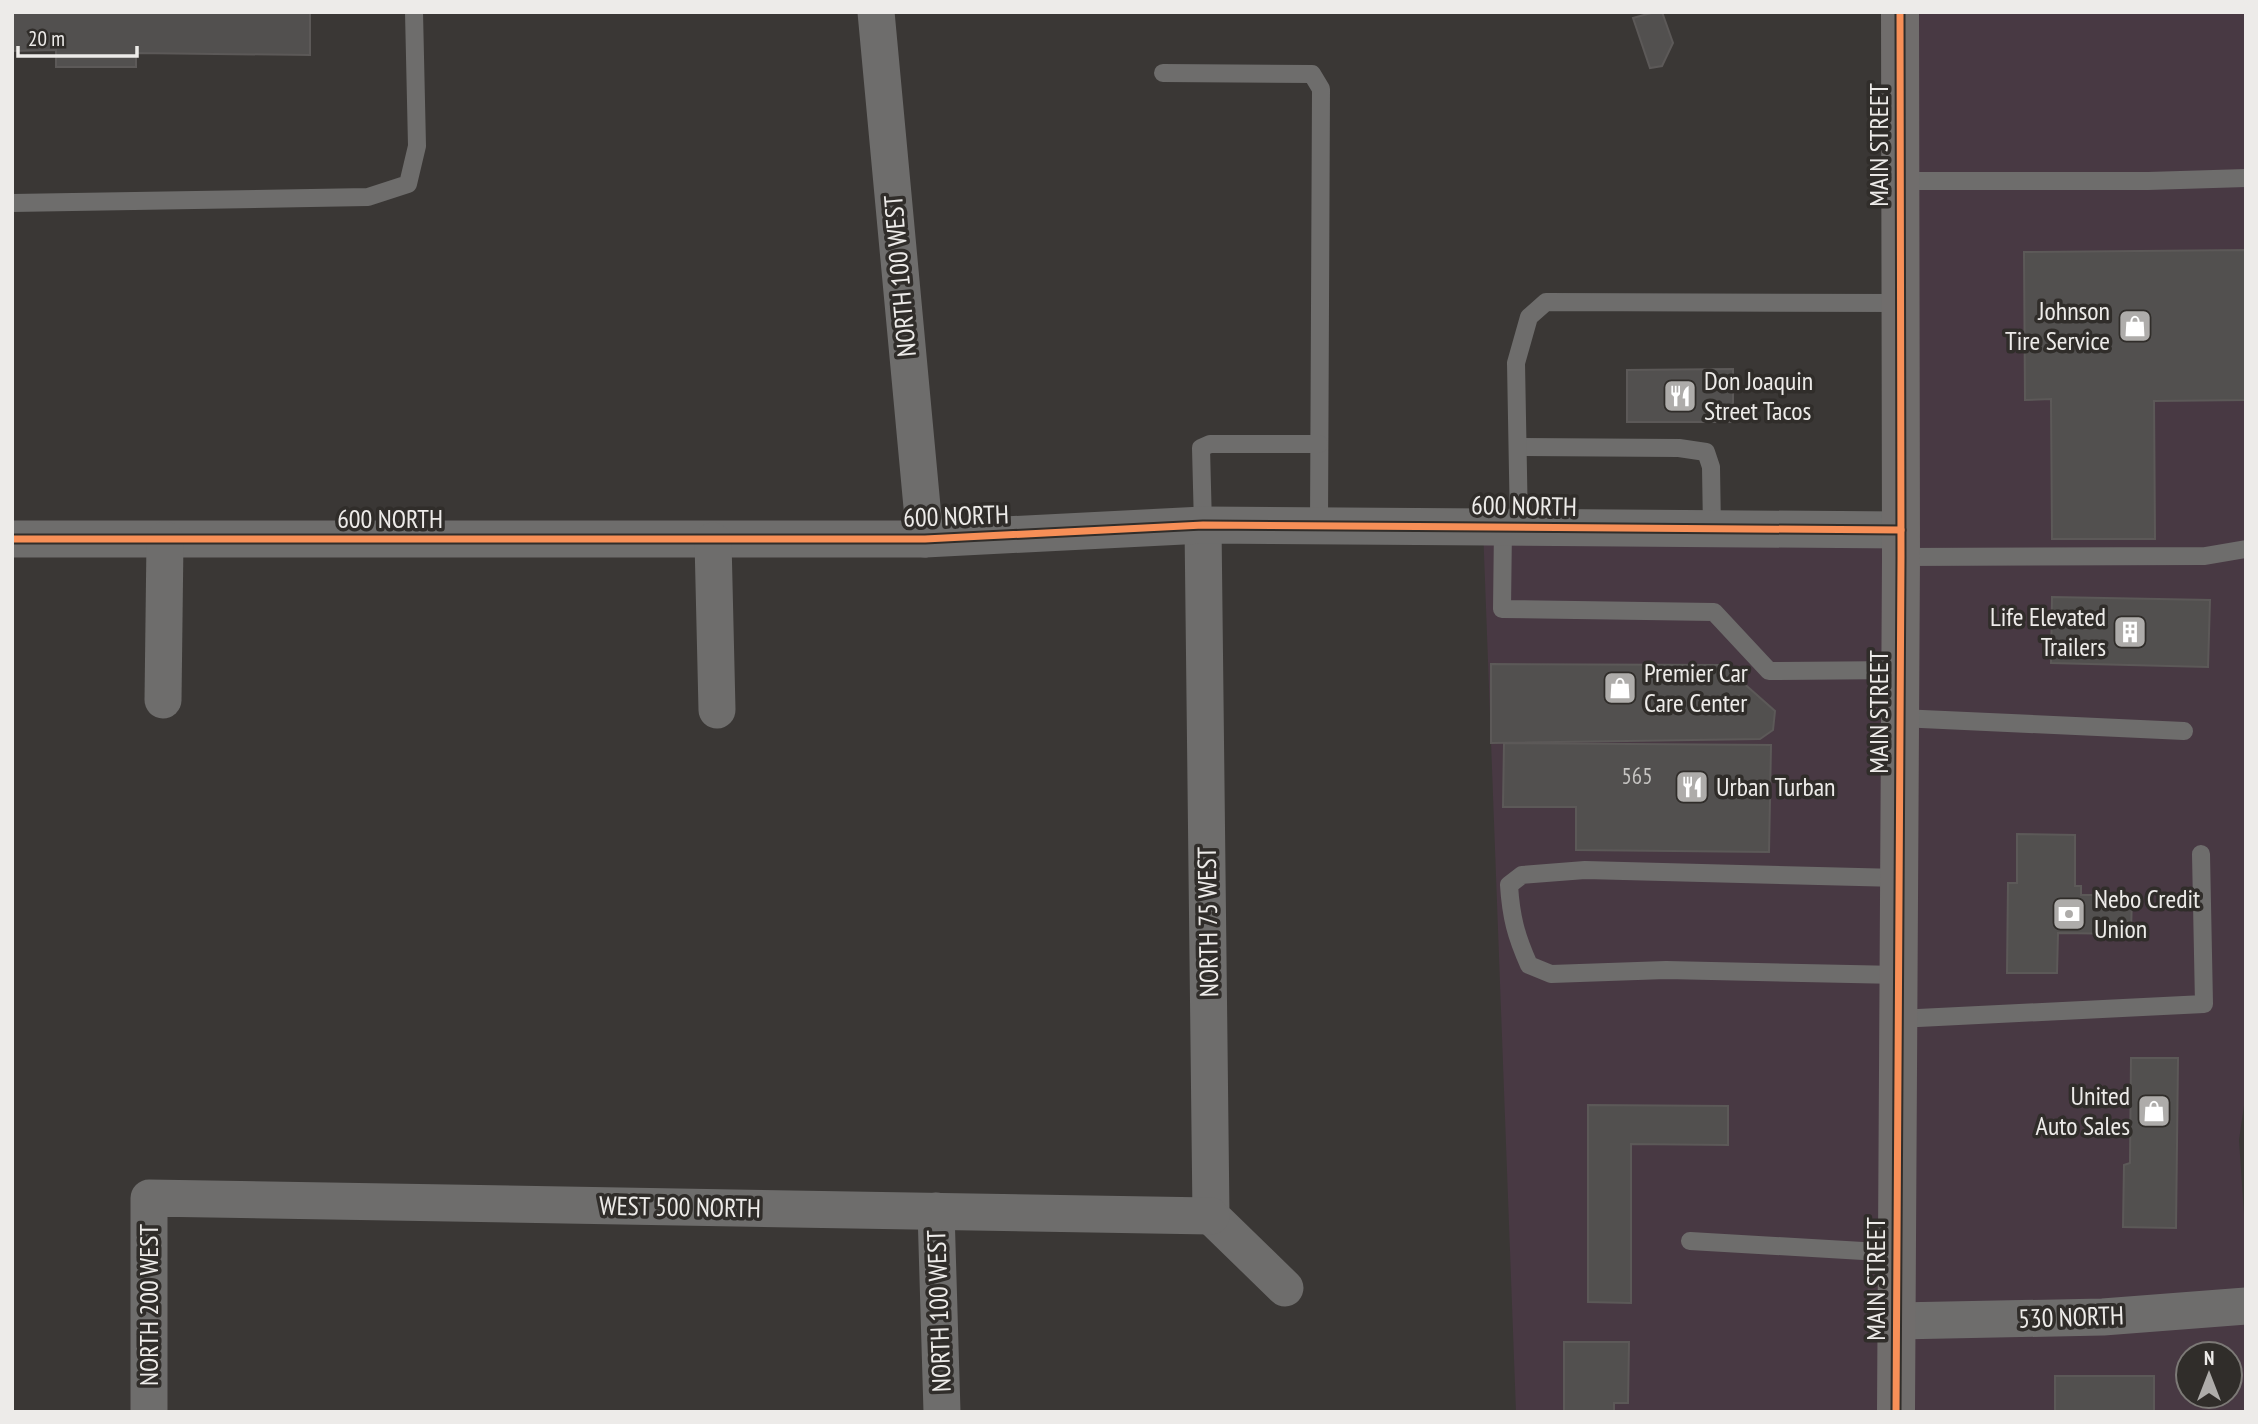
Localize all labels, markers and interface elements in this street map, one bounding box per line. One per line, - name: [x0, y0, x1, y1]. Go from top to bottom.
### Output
- scale bar: [18, 14, 136, 58]
- text: 20 m: [28, 25, 65, 52]
- street label: MAIN STREET: [1862, 83, 1895, 207]
- street label: NORTH 100 WEST: [876, 193, 923, 358]
- place label: Johnson Tire Service: [2005, 294, 2110, 357]
- shop icon: Johnson Tire Service: [2116, 307, 2154, 345]
- place label: Don Joaquin Street Tacos: [1704, 364, 1813, 427]
- restaurant icon: Don Joaquin Street Tacos: [1661, 377, 1699, 415]
- street label: 600 NORTH: [1471, 488, 1577, 523]
- street label: 600 NORTH: [903, 497, 1009, 534]
- street label: 600 NORTH: [337, 502, 443, 535]
- place label: Life Elevated Trailers: [1990, 600, 2106, 663]
- building icon: Life Elevated Trailers: [2111, 613, 2149, 651]
- street label: MAIN STREET: [1862, 650, 1895, 774]
- place label: Premier Car Care Center: [1644, 656, 1748, 719]
- shop icon: Premier Car Care Center: [1601, 669, 1639, 707]
- house number: 565: [1621, 761, 1653, 790]
- restaurant icon: Urban Turban: [1673, 768, 1711, 806]
- place label: Urban Turban: [1716, 770, 1836, 803]
- street label: NORTH 75 WEST: [1190, 846, 1225, 998]
- place label: Nebo Credit Union: [2094, 882, 2200, 945]
- bank icon: Nebo Credit Union: [2050, 895, 2088, 933]
- place label: United Auto Sales: [2036, 1079, 2130, 1142]
- shop icon: United Auto Sales: [2135, 1092, 2173, 1130]
- street label: WEST 500 NORTH: [599, 1189, 761, 1224]
- street label: MAIN STREET: [1859, 1217, 1892, 1341]
- street label: NORTH 200 WEST: [132, 1224, 165, 1386]
- street label: NORTH 100 WEST: [919, 1229, 958, 1393]
- street label: 530 NORTH: [2018, 1298, 2124, 1335]
- north arrow: [2174, 1340, 2244, 1410]
- text: N: [2204, 1346, 2214, 1370]

